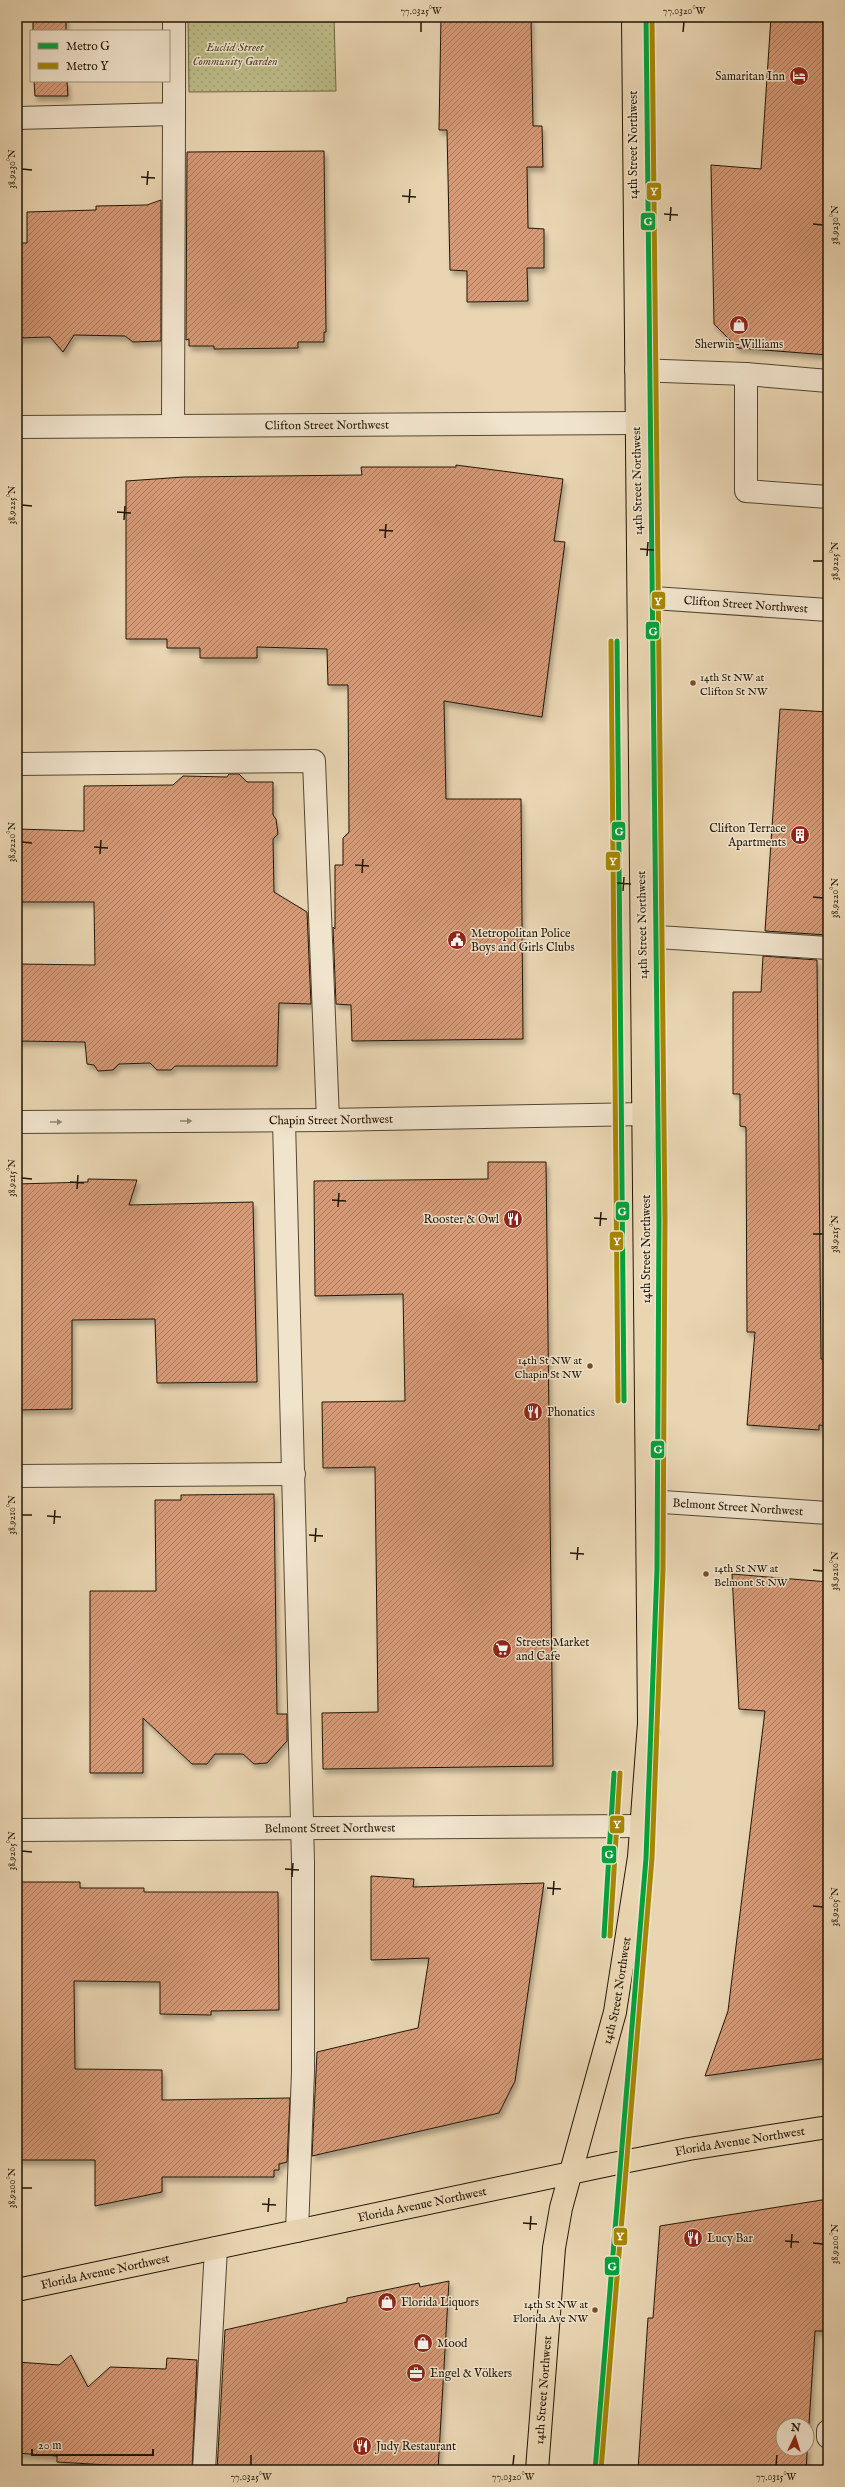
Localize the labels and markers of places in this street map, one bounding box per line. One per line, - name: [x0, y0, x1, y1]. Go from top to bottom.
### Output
- hotel icon: Samaritan Inn: [788, 65, 810, 87]
- place label: Samaritan Inn: [715, 69, 786, 84]
- shop icon: Sherwin-Williams: [728, 314, 750, 336]
- place label: Sherwin-Williams: [695, 337, 783, 352]
- place label: 14th St NW at Clifton St NW: [700, 671, 768, 699]
- marker: 14th St NW at Clifton St NW: [688, 678, 698, 688]
- place label: Clifton Terrace Apartments: [709, 821, 786, 851]
- building icon: Clifton Terrace Apartments: [789, 824, 811, 846]
- place label: Metropolitan Police Boys and Girls Clubs: [471, 926, 575, 955]
- public building icon: Metropolitan Police Boys and Girls Clubs: [446, 929, 468, 951]
- restaurant icon: Rooster & Owl: [502, 1208, 524, 1230]
- place label: Rooster & Owl: [423, 1212, 500, 1227]
- place label: 14th St NW at Chapin St NW: [515, 1354, 583, 1382]
- marker: 14th St NW at Chapin St NW: [585, 1361, 595, 1371]
- restaurant icon: Phonatics: [522, 1401, 544, 1423]
- place label: Phonatics: [547, 1405, 595, 1420]
- place label: 14th St NW at Belmont St NW: [714, 1562, 788, 1590]
- marker: 14th St NW at Belmont St NW: [701, 1569, 711, 1579]
- place label: Streets Market and Cafe: [516, 1635, 589, 1664]
- supermarket icon: Streets Market and Cafe: [491, 1638, 513, 1660]
- restaurant icon: Lucy Bar: [682, 2227, 704, 2249]
- place label: Lucy Bar: [707, 2231, 754, 2246]
- shop icon: Florida Liquors: [376, 2291, 398, 2313]
- place label: Florida Liquors: [401, 2295, 479, 2311]
- place label: 14th St NW at Florida Ave NW: [513, 2298, 589, 2326]
- marker: 14th St NW at Florida Ave NW: [590, 2305, 600, 2315]
- shop icon: Mood: [412, 2332, 434, 2354]
- place label: Mood: [437, 2336, 468, 2351]
- office icon: Engel & Völkers: [405, 2362, 427, 2384]
- place label: Engel & Völkers: [430, 2366, 512, 2381]
- restaurant icon: Judy Restaurant: [351, 2435, 373, 2457]
- place label: Judy Restaurant: [374, 2439, 456, 2455]

